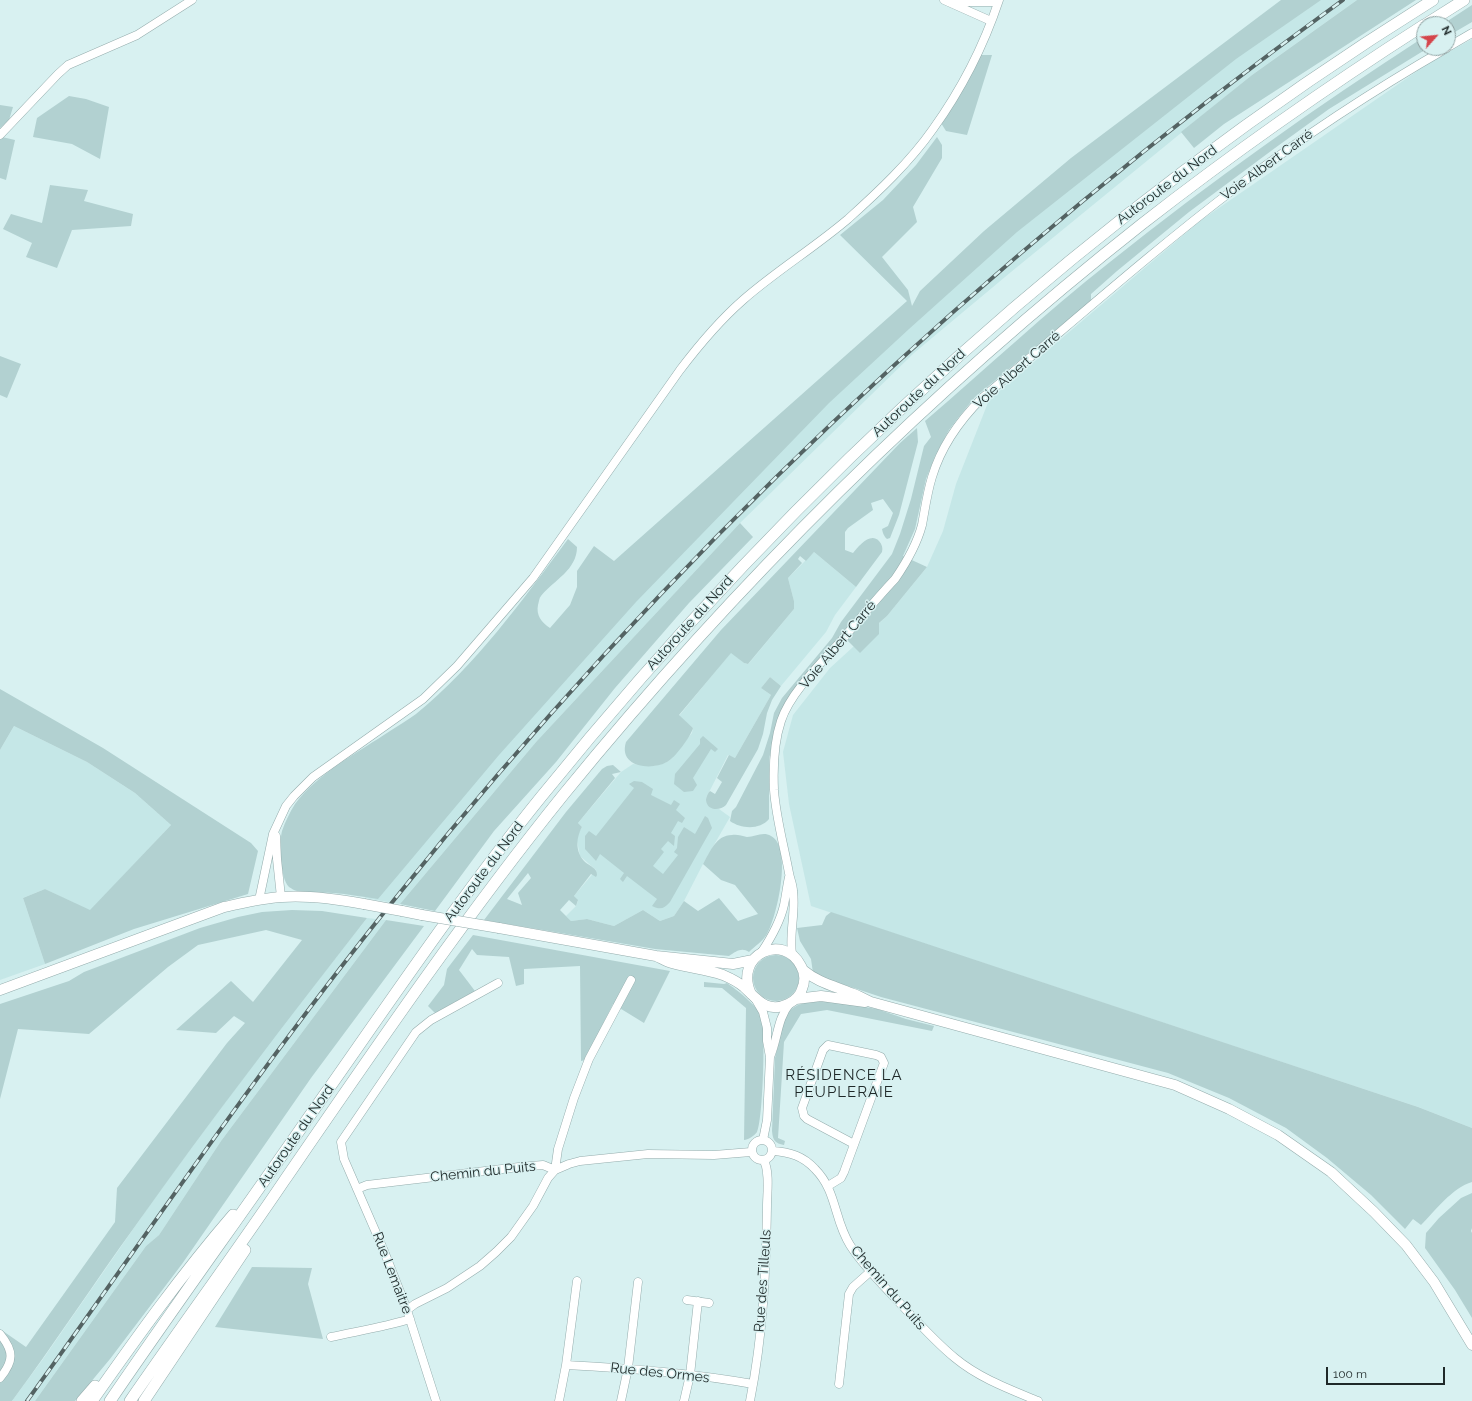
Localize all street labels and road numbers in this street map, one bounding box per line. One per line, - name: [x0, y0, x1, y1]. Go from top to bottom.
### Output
- street label: Voie Albert Carré: [1218, 126, 1316, 204]
- street label: Autoroute du Nord: [1114, 142, 1220, 228]
- street label: Voie Albert Carré: [970, 328, 1064, 412]
- street label: Autoroute du Nord: [869, 346, 969, 440]
- street label: Autoroute du Nord: [643, 572, 737, 674]
- street label: Voie Albert Carré: [796, 597, 880, 693]
- street label: Autoroute du Nord: [441, 819, 527, 925]
- street label: Autoroute du Nord: [254, 1082, 338, 1190]
- street label: Chemin du Puits: [430, 1158, 536, 1186]
- street label: Rue des Tilleuls: [751, 1229, 775, 1333]
- street label: Rue Lemaitre: [369, 1230, 415, 1316]
- street label: Chemin du Puits: [847, 1243, 929, 1333]
- street label: Rue des Ormes: [610, 1359, 710, 1387]

